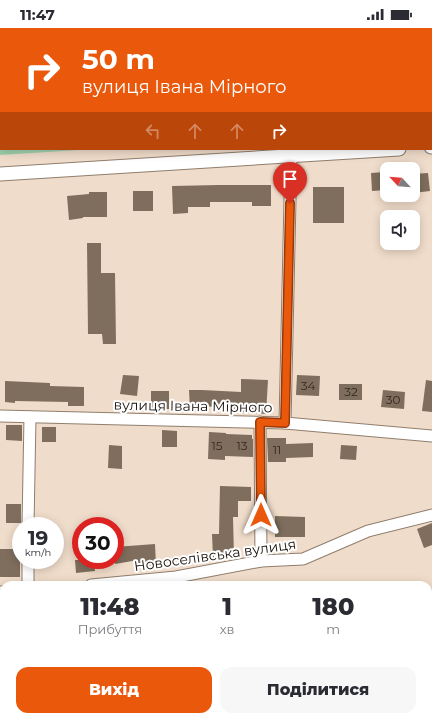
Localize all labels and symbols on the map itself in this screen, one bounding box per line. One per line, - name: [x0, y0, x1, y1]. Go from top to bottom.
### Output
- pin: [273, 162, 307, 203]
- north arrow: [380, 162, 420, 202]
- house number: 34: [301, 378, 315, 393]
- house number: 32: [344, 384, 358, 399]
- house number: 30: [386, 392, 400, 407]
- street label: вулиця Івана Мірного: [113, 396, 273, 416]
- house number: 15: [211, 438, 223, 453]
- house number: 13: [236, 438, 248, 453]
- house number: 11: [273, 442, 281, 457]
- position arrow: [240, 494, 282, 536]
- speed limit sign: 30: [72, 517, 124, 569]
- street label: Новоселівська вулиця: [133, 535, 297, 575]

